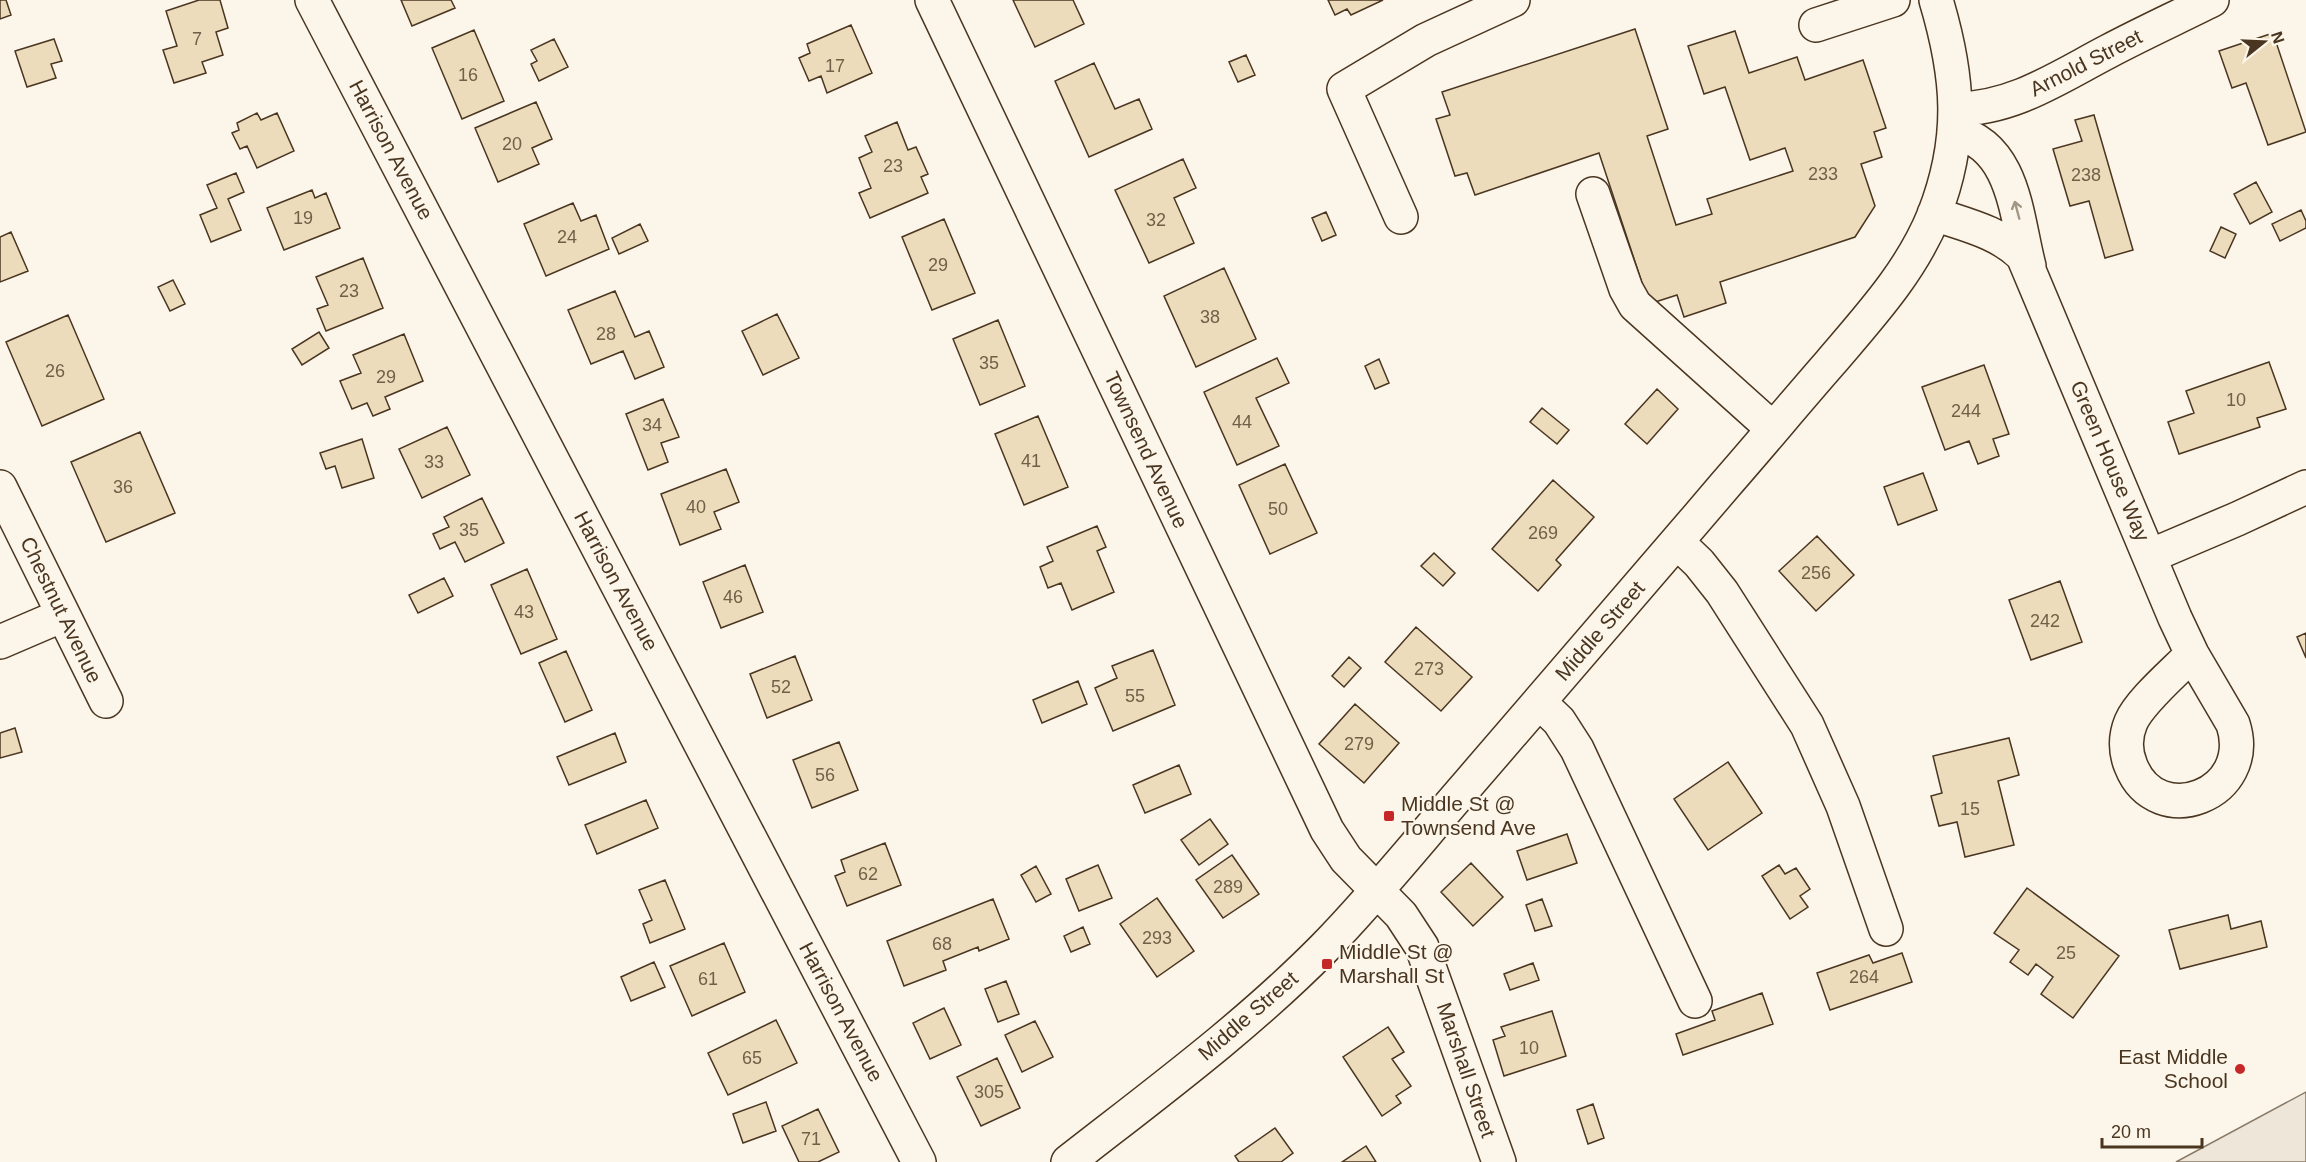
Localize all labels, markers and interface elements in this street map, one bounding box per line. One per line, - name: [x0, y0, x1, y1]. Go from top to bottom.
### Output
- north arrow: [2234, 12, 2294, 72]
- street label: Arnold Street: [2026, 24, 2146, 101]
- house number: 7: [192, 29, 202, 49]
- text: N: [2268, 29, 2288, 46]
- house number: 17: [825, 56, 845, 76]
- house number: 16: [458, 65, 478, 85]
- street label: Harrison Avenue: [345, 76, 438, 224]
- house number: 20: [502, 134, 522, 154]
- house number: 23: [883, 156, 903, 176]
- house number: 233: [1808, 164, 1838, 184]
- house number: 238: [2071, 165, 2101, 185]
- one-way arrow: [2011, 201, 2023, 220]
- house number: 19: [293, 208, 313, 228]
- house number: 32: [1146, 210, 1166, 230]
- house number: 24: [557, 227, 577, 247]
- house number: 29: [928, 255, 948, 275]
- house number: 23: [339, 281, 359, 301]
- house number: 38: [1200, 307, 1220, 327]
- house number: 28: [596, 324, 616, 344]
- house number: 35: [979, 353, 999, 373]
- house number: 26: [45, 361, 65, 381]
- house number: 29: [376, 367, 396, 387]
- street label: Townsend Avenue: [1100, 368, 1193, 532]
- street label: Green House Way: [2066, 377, 2155, 545]
- house number: 10: [2226, 390, 2246, 410]
- house number: 244: [1951, 401, 1981, 421]
- house number: 44: [1232, 412, 1252, 432]
- house number: 34: [642, 415, 662, 435]
- house number: 41: [1021, 451, 1041, 471]
- house number: 33: [424, 452, 444, 472]
- house number: 36: [113, 477, 133, 497]
- house number: 40: [686, 497, 706, 517]
- house number: 50: [1268, 499, 1288, 519]
- street label: Harrison Avenue: [570, 507, 663, 655]
- house number: 35: [459, 520, 479, 540]
- house number: 269: [1528, 523, 1558, 543]
- street label: Chestnut Avenue: [16, 533, 107, 687]
- house number: 256: [1801, 563, 1831, 583]
- street label: Middle Street: [1550, 576, 1649, 685]
- house number: 46: [723, 587, 743, 607]
- house number: 43: [514, 602, 534, 622]
- house number: 242: [2030, 611, 2060, 631]
- house number: 273: [1414, 659, 1444, 679]
- house number: 52: [771, 677, 791, 697]
- house number: 55: [1125, 686, 1145, 706]
- house number: 279: [1344, 734, 1374, 754]
- house number: 56: [815, 765, 835, 785]
- place label: Middle St @ Townsend Ave: [1401, 792, 1536, 839]
- house number: 15: [1960, 799, 1980, 819]
- marker: Middle St @ Townsend Ave: [1382, 809, 1396, 823]
- house number: 62: [858, 864, 878, 884]
- house number: 289: [1213, 877, 1243, 897]
- house number: 293: [1142, 928, 1172, 948]
- house number: 68: [932, 934, 952, 954]
- street label: Harrison Avenue: [795, 938, 888, 1086]
- place label: Middle St @ Marshall St: [1339, 940, 1454, 987]
- house number: 25: [2056, 943, 2076, 963]
- marker: Middle St @ Marshall St: [1320, 957, 1334, 971]
- street label: Middle Street: [1193, 966, 1302, 1065]
- house number: 264: [1849, 967, 1879, 987]
- house number: 61: [698, 969, 718, 989]
- street label: Marshall Street: [1433, 999, 1500, 1140]
- house number: 10: [1519, 1038, 1539, 1058]
- place label: East Middle School: [2118, 1045, 2228, 1092]
- house number: 65: [742, 1048, 762, 1068]
- marker: East Middle School: [2233, 1062, 2247, 1076]
- house number: 305: [974, 1082, 1004, 1102]
- scale bar: [2102, 1111, 2202, 1149]
- text: 20 m: [2111, 1122, 2151, 1142]
- house number: 71: [801, 1129, 821, 1149]

